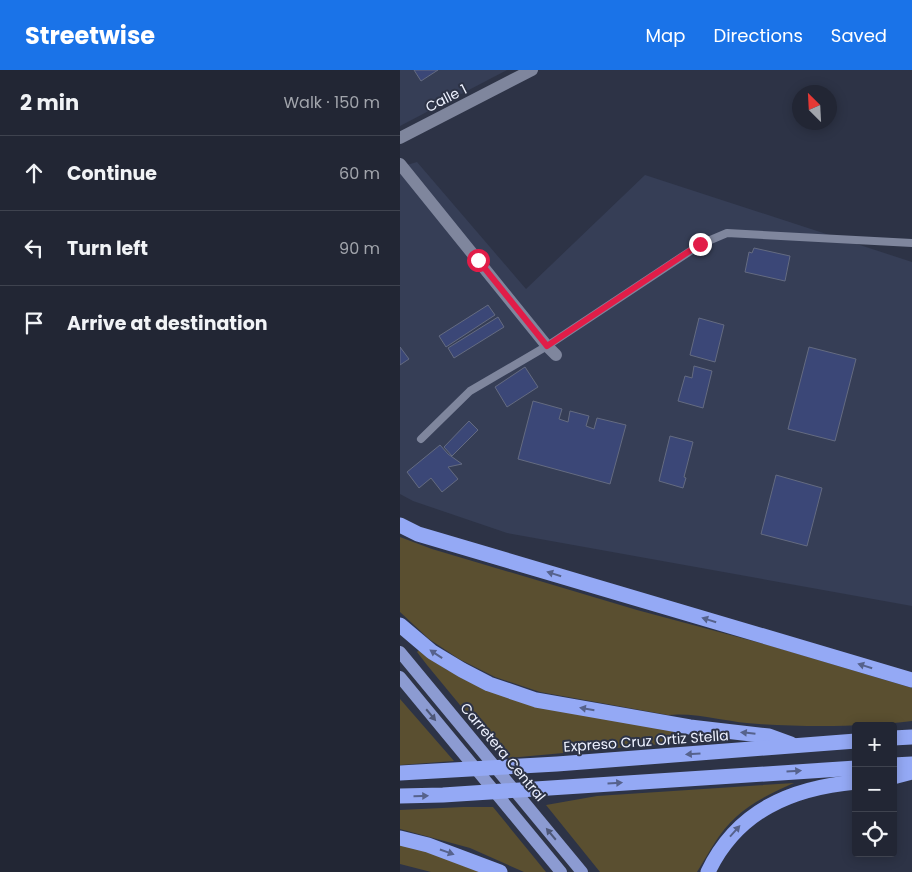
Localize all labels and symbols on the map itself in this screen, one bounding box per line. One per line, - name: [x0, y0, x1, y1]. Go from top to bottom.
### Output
- street label: Calle 1: [422, 79, 470, 117]
- north arrow: [792, 85, 837, 130]
- route end: [689, 233, 712, 256]
- route start: [467, 249, 490, 272]
- one-way arrow: [546, 570, 561, 578]
- one-way arrow: [702, 616, 717, 624]
- one-way arrow: [429, 649, 443, 658]
- one-way arrow: [858, 662, 873, 670]
- street label: Carretera Central: [456, 698, 550, 806]
- one-way arrow: [579, 704, 595, 712]
- one-way arrow: [426, 708, 437, 721]
- street label: Expreso Cruz Ortiz Stella: [563, 725, 729, 757]
- one-way arrow: [739, 729, 755, 737]
- one-way arrow: [685, 750, 701, 758]
- one-way arrow: [787, 767, 803, 775]
- one-way arrow: [607, 778, 623, 786]
- one-way arrow: [414, 791, 430, 799]
- one-way arrow: [729, 826, 741, 838]
- one-way arrow: [546, 828, 557, 841]
- one-way arrow: [440, 848, 455, 856]

